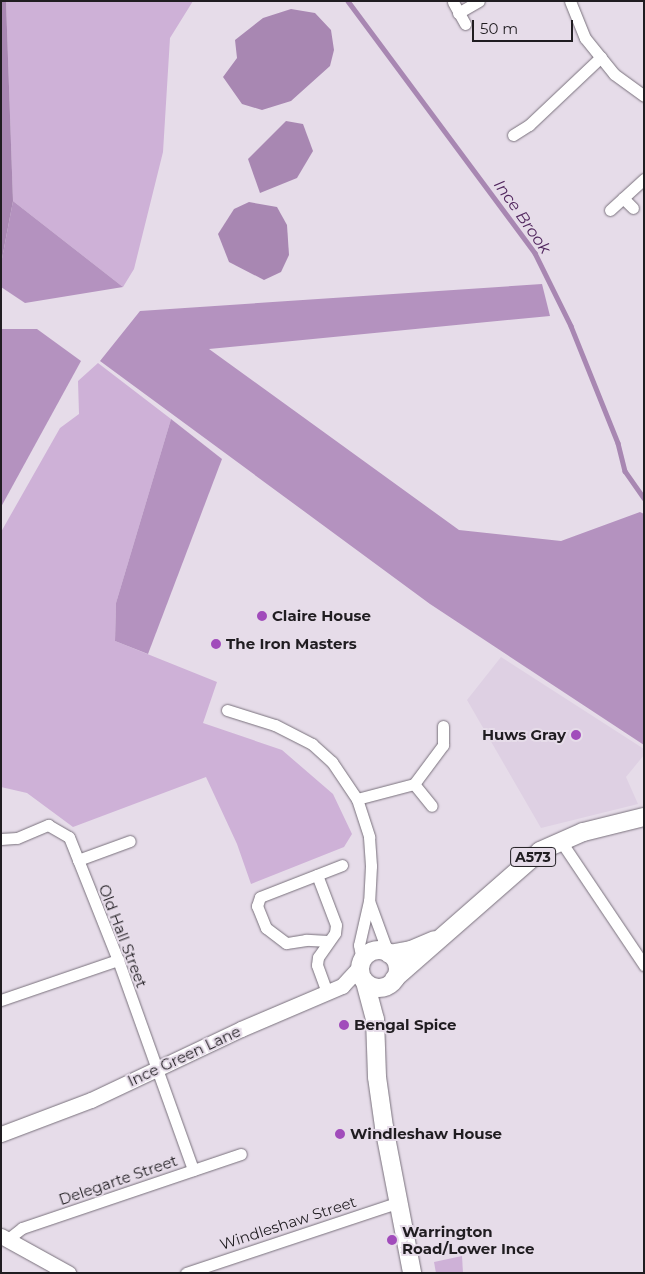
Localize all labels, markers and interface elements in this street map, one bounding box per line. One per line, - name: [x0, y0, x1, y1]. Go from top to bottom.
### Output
- scale bar: [475, 10, 576, 42]
- text: 50 m: [480, 19, 518, 38]
- water label: Ince Brook: [489, 176, 555, 258]
- place label: Claire House: [272, 607, 371, 625]
- marker: Claire House: [256, 610, 268, 622]
- place label: The Iron Masters: [226, 635, 357, 653]
- marker: The Iron Masters: [210, 638, 222, 650]
- place label: Huws Gray: [482, 726, 566, 744]
- marker: Huws Gray: [570, 729, 582, 741]
- road number: A573: [509, 846, 557, 869]
- street label: Old Hall Street: [95, 882, 151, 990]
- place label: Bengal Spice: [354, 1016, 457, 1034]
- marker: Bengal Spice: [338, 1019, 350, 1031]
- street label: Ince Green Lane: [125, 1022, 243, 1090]
- place label: Windleshaw House: [350, 1125, 502, 1143]
- marker: Windleshaw House: [334, 1128, 346, 1140]
- street label: Delegarte Street: [56, 1151, 180, 1209]
- street label: Windleshaw Street: [217, 1192, 359, 1254]
- place label: Warrington Road/Lower Ince: [402, 1222, 534, 1257]
- marker: Warrington Road/Lower Ince: [386, 1234, 398, 1246]

